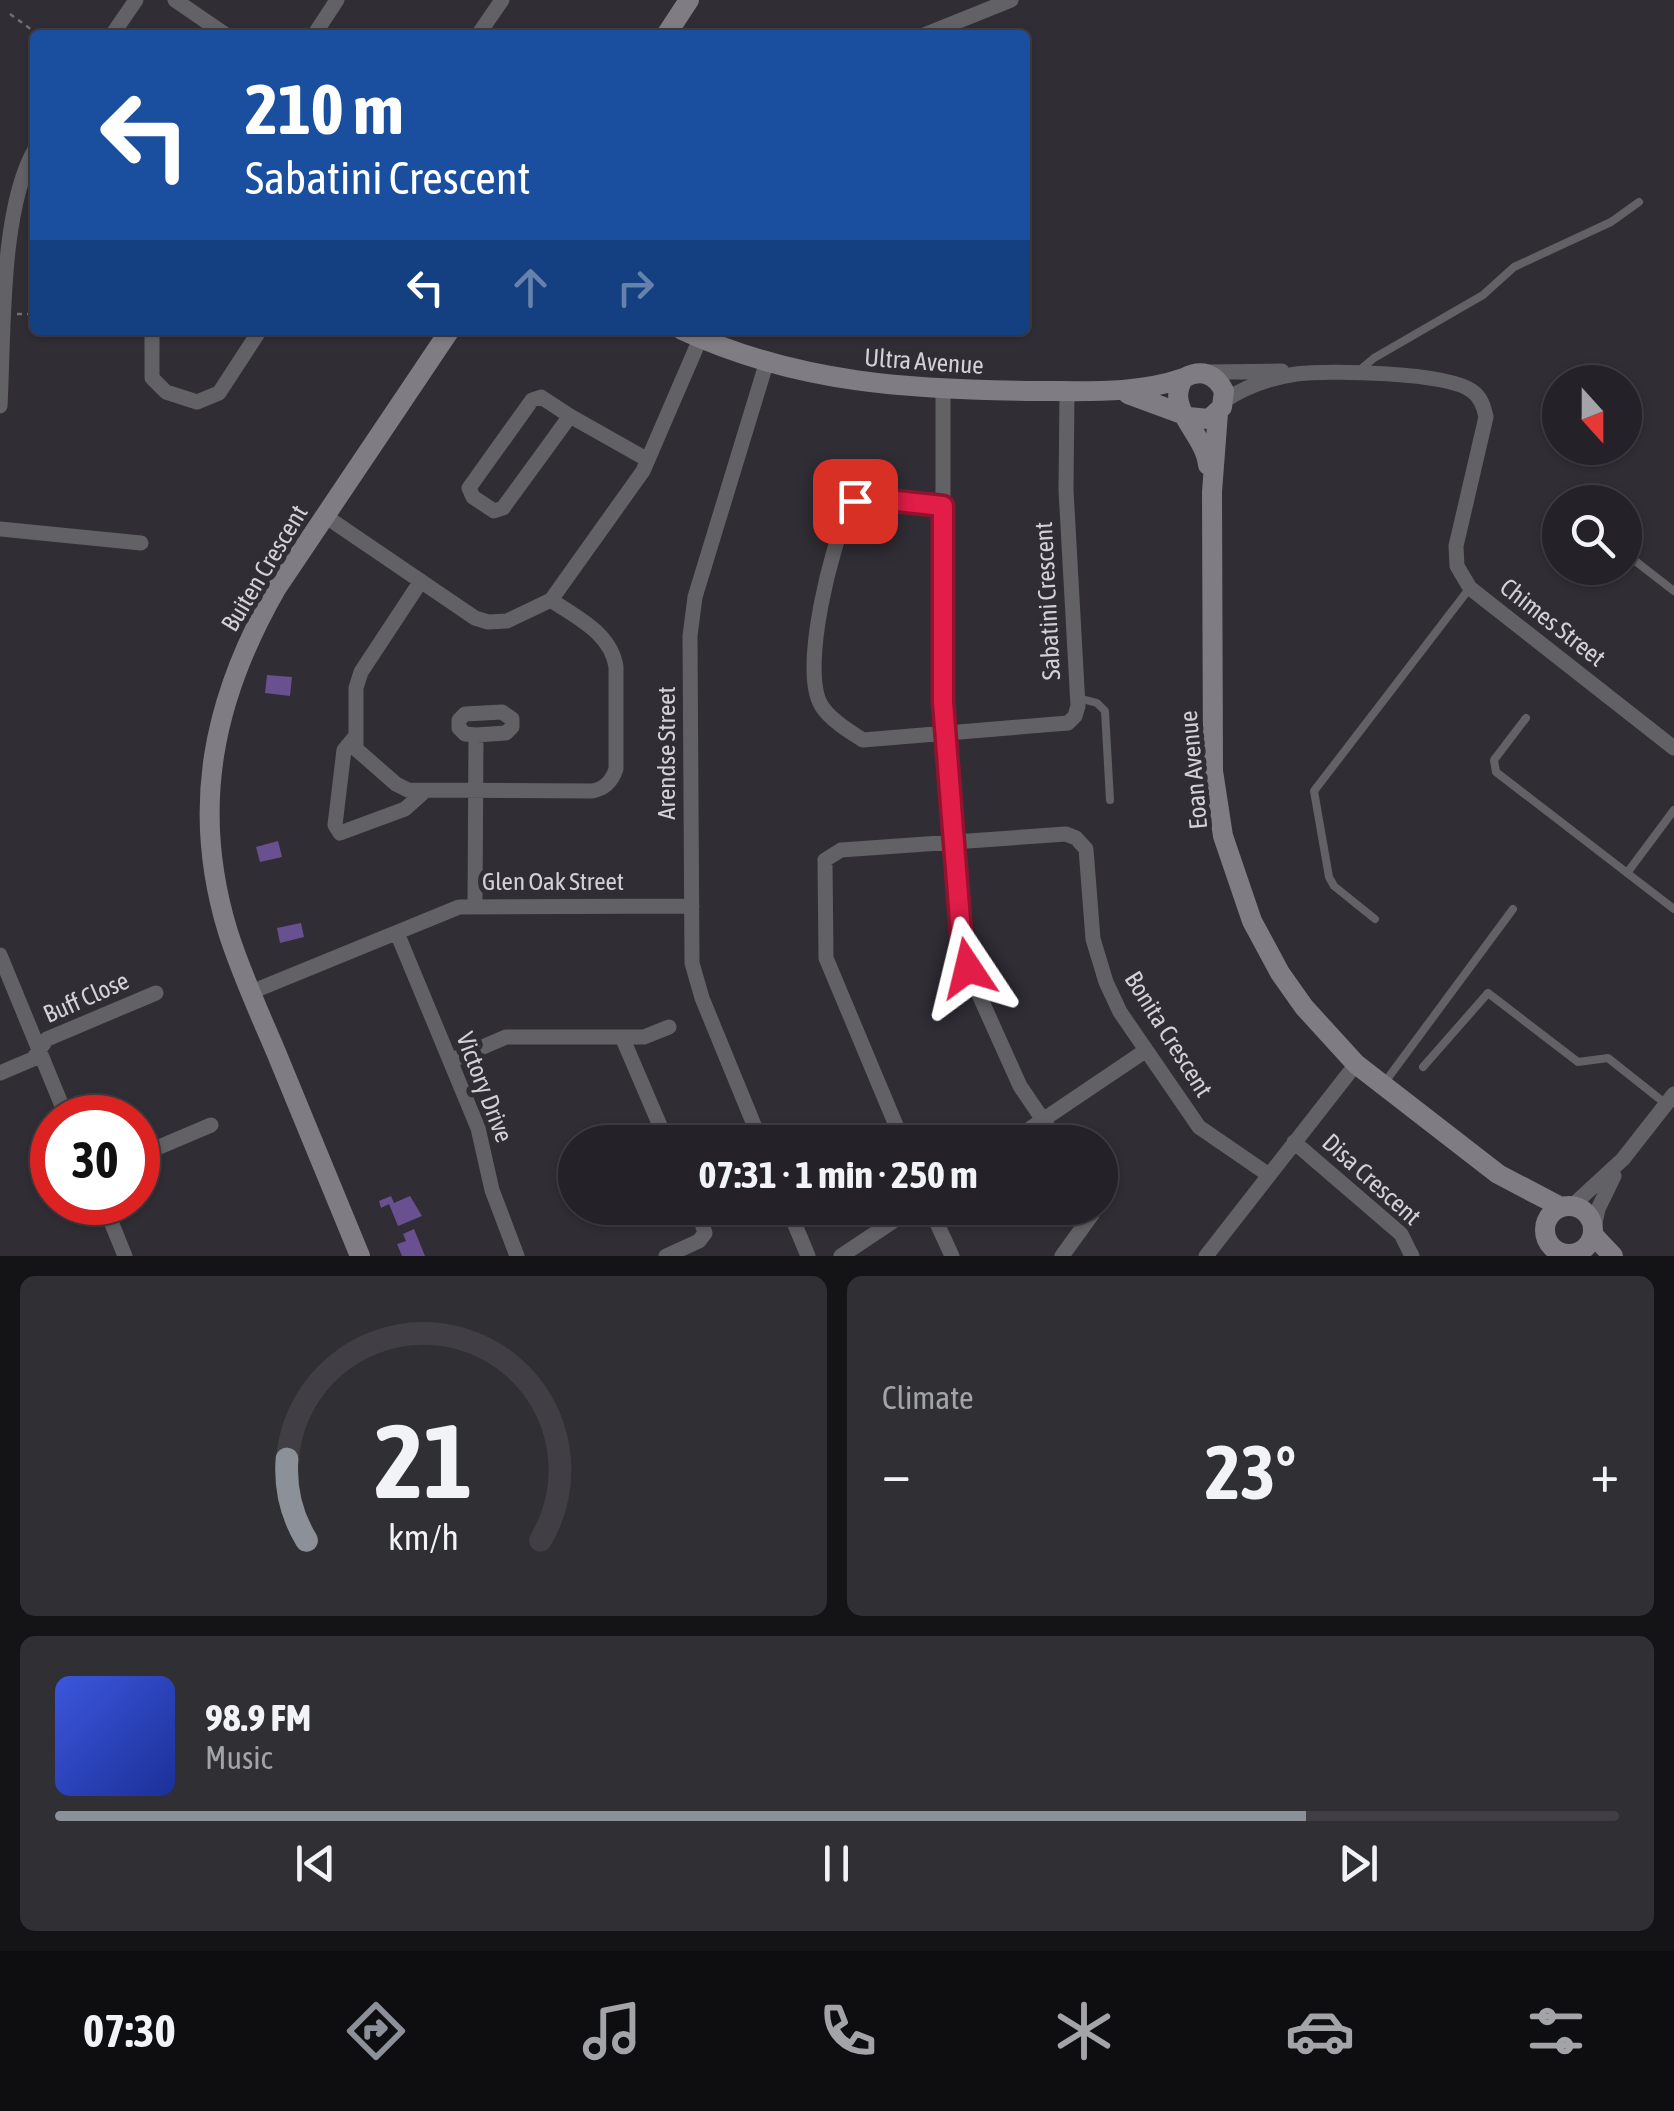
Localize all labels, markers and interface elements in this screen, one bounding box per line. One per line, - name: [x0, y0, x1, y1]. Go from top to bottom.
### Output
- text: 210 m: [245, 69, 404, 149]
- icon: left: [80, 70, 210, 200]
- text: Sabatini Crescent: [245, 152, 530, 204]
- icon: left: [398, 260, 453, 315]
- icon: ahead: [503, 260, 558, 315]
- icon: right: [608, 260, 663, 315]
- street label: Ultra Avenue: [863, 343, 985, 379]
- north arrow: [1542, 365, 1642, 465]
- map controls: [1542, 365, 1642, 585]
- pin: [813, 459, 898, 544]
- icon: arrive: [828, 474, 883, 529]
- button: search: [1542, 485, 1642, 585]
- street label: Buiten Crescent: [215, 500, 313, 636]
- street label: Sabatini Crescent: [1029, 521, 1065, 681]
- street label: Chimes Street: [1495, 572, 1611, 672]
- street label: Arendse Street: [652, 686, 680, 820]
- street label: Eoan Avenue: [1174, 710, 1212, 830]
- street label: Glen Oak Street: [482, 867, 624, 895]
- position arrow: [916, 916, 1020, 1020]
- street label: Buff Close: [39, 966, 133, 1028]
- street label: Bonita Crescent: [1119, 966, 1219, 1102]
- street label: Victory Drive: [451, 1028, 519, 1146]
- speed limit sign: 30: [30, 1095, 160, 1225]
- street label: Disa Crescent: [1317, 1128, 1427, 1230]
- text: 07:31 · 1 min · 250 m: [698, 1153, 978, 1196]
- text: Climate: [882, 1379, 974, 1416]
- text: 21: [375, 1401, 472, 1520]
- text: 23°: [1205, 1429, 1296, 1515]
- text: −: [882, 1441, 911, 1504]
- text: +: [1590, 1441, 1619, 1504]
- text: km/h: [388, 1517, 459, 1558]
- text: 98.9 FM: [205, 1696, 311, 1739]
- text: Music: [205, 1739, 272, 1776]
- icon: previous: [288, 1836, 343, 1891]
- icon: pause: [809, 1836, 864, 1891]
- icon: next: [1331, 1836, 1386, 1891]
- icon: directions: [341, 1996, 411, 2066]
- icon: music: [577, 1996, 647, 2066]
- icon: phone: [813, 1996, 883, 2066]
- icon: climate: [1049, 1996, 1119, 2066]
- icon: car: [1285, 1996, 1355, 2066]
- icon: filters: [1521, 1996, 1591, 2066]
- text: 07:30: [83, 2005, 176, 2057]

